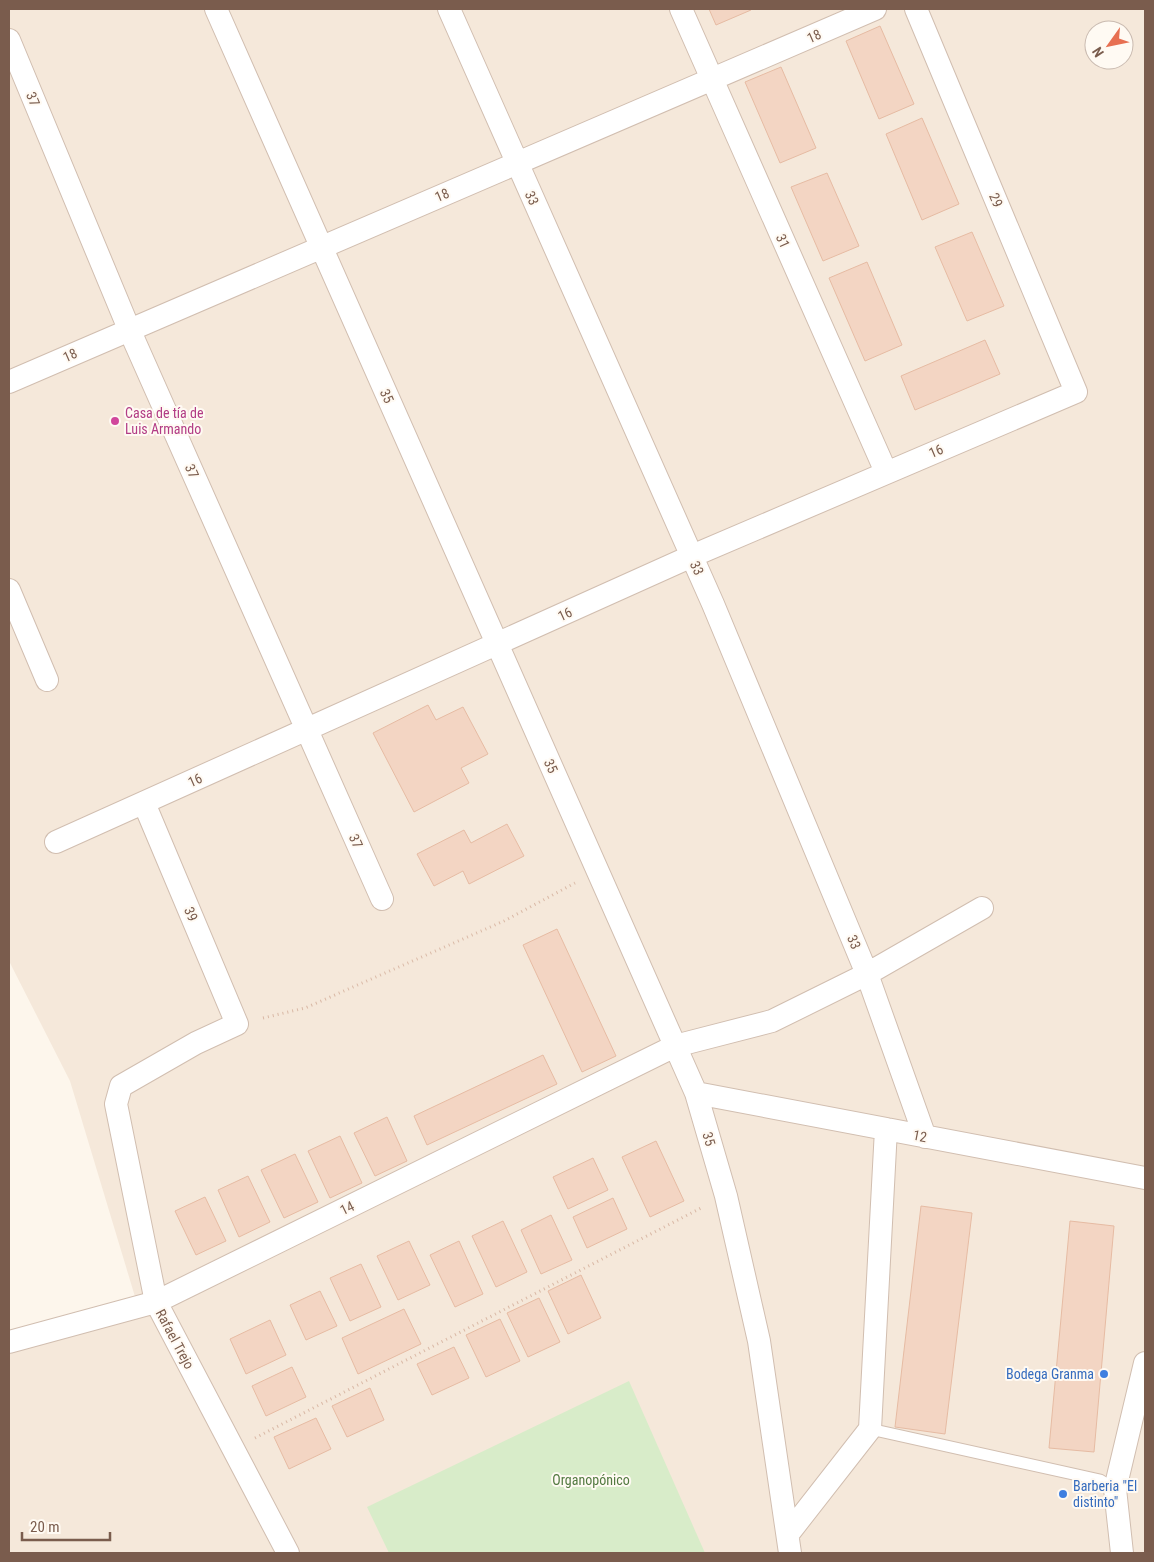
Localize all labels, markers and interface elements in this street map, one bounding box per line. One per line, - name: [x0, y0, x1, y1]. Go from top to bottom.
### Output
- north arrow: [1084, 20, 1134, 70]
- street label: 18: [804, 26, 824, 46]
- text: N: [1089, 44, 1107, 60]
- street label: 37: [23, 90, 43, 109]
- street label: 18: [433, 185, 452, 205]
- street label: 33: [522, 188, 542, 208]
- street label: 29: [986, 191, 1006, 209]
- street label: 31: [773, 231, 793, 251]
- street label: 18: [60, 345, 80, 365]
- street label: 35: [377, 386, 397, 406]
- place label: Casa de tía de Luis Armando: [125, 405, 204, 437]
- marker: Casa de tía de Luis Armando: [109, 415, 121, 427]
- street label: 16: [927, 441, 946, 461]
- street label: 37: [182, 461, 202, 481]
- street label: 33: [687, 558, 707, 578]
- street label: 16: [555, 604, 575, 624]
- street label: 35: [541, 756, 561, 776]
- street label: 16: [185, 770, 205, 790]
- street label: 37: [346, 831, 366, 851]
- street label: 39: [181, 905, 201, 923]
- street label: 33: [844, 933, 864, 951]
- street label: 12: [912, 1127, 928, 1145]
- street label: 35: [699, 1130, 719, 1148]
- street label: 14: [337, 1198, 357, 1218]
- street label: Rafael Trejo: [153, 1306, 197, 1372]
- place label: Bodega Granma: [1006, 1366, 1094, 1382]
- marker: Bodega Granma: [1098, 1368, 1110, 1380]
- park label: Organopónico: [552, 1472, 630, 1488]
- place label: Barberia "El distinto": [1073, 1478, 1137, 1510]
- marker: Barberia "El distinto": [1057, 1488, 1069, 1500]
- scale bar: [22, 1510, 110, 1542]
- text: 20 m: [30, 1518, 60, 1536]

